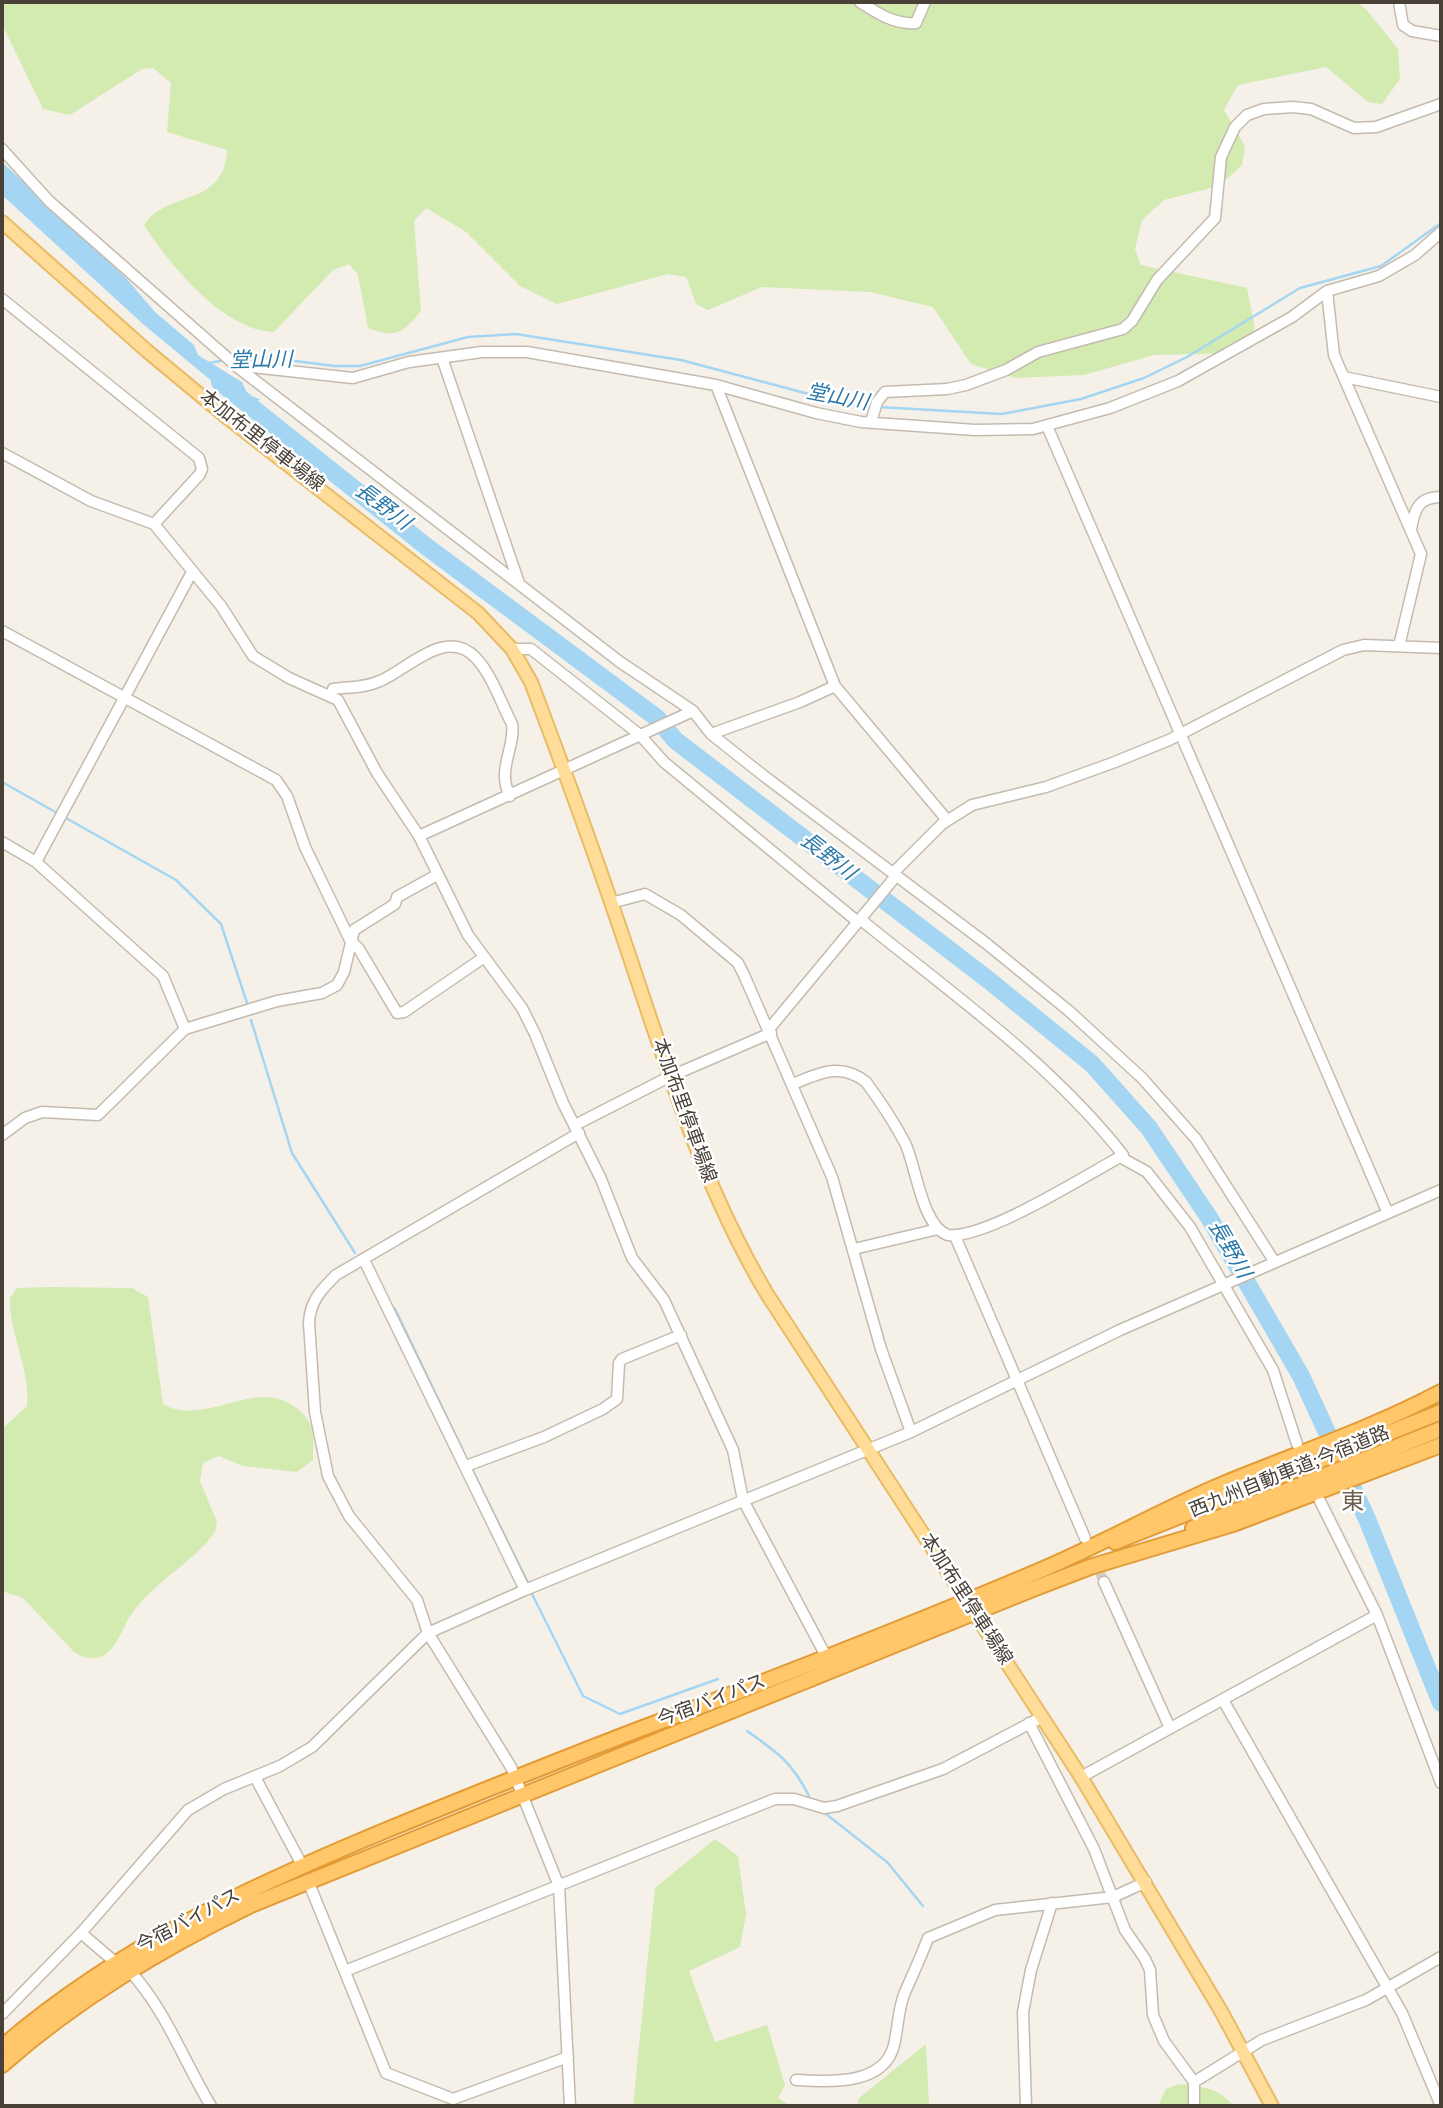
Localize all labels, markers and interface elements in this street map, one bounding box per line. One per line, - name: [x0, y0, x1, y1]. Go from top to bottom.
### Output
- water label: 堂山川: [229, 349, 293, 375]
- water label: 堂山川: [804, 381, 870, 417]
- street label: 本加布里停車場線: [194, 386, 328, 498]
- water label: 長野川: [349, 479, 415, 537]
- water label: 長野川: [794, 829, 860, 887]
- street label: 本加布里停車場線: [646, 1036, 720, 1186]
- water label: 長野川: [1201, 1216, 1255, 1284]
- street label: 西九州自動車道;今宿道路: [1187, 1422, 1393, 1524]
- district label: 東: [1342, 1490, 1364, 1518]
- street label: 本加布里停車場線: [914, 1530, 1016, 1670]
- street label: 今宿バイパス: [655, 1671, 769, 1733]
- street label: 今宿バイパス: [133, 1885, 245, 1959]

